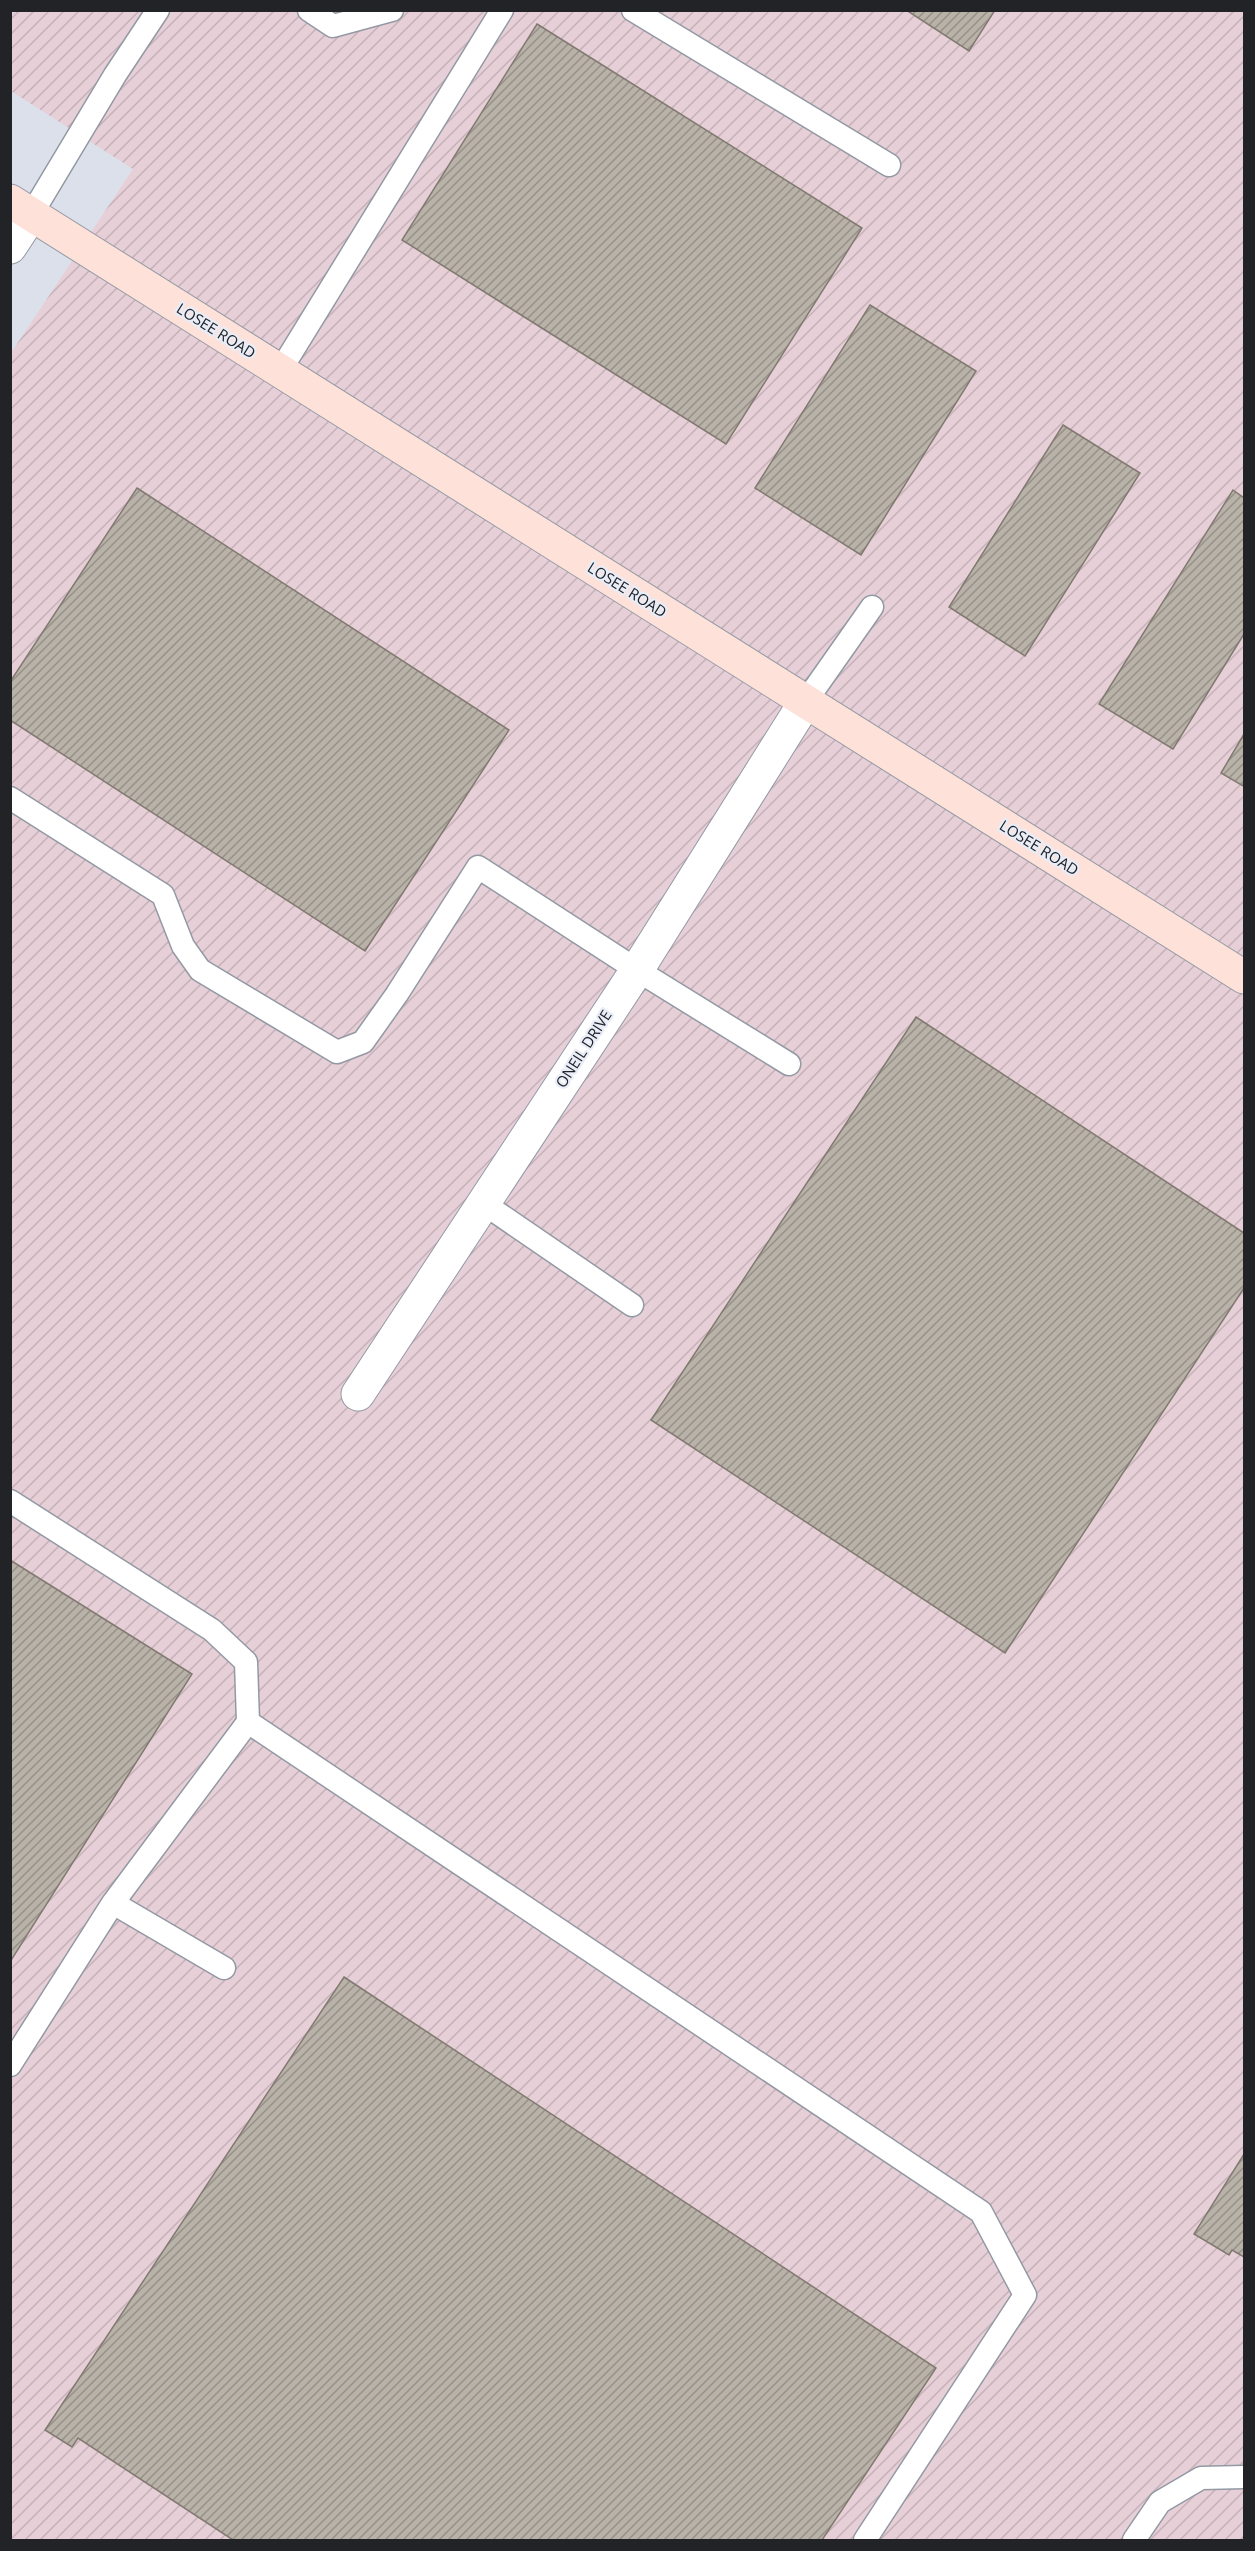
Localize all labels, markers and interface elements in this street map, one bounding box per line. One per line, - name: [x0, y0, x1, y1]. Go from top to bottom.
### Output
- street label: LOSEE ROAD: [173, 298, 260, 362]
- street label: LOSEE ROAD: [584, 557, 671, 621]
- street label: LOSEE ROAD: [996, 815, 1083, 879]
- street label: ONEIL DRIVE: [551, 1006, 616, 1091]

